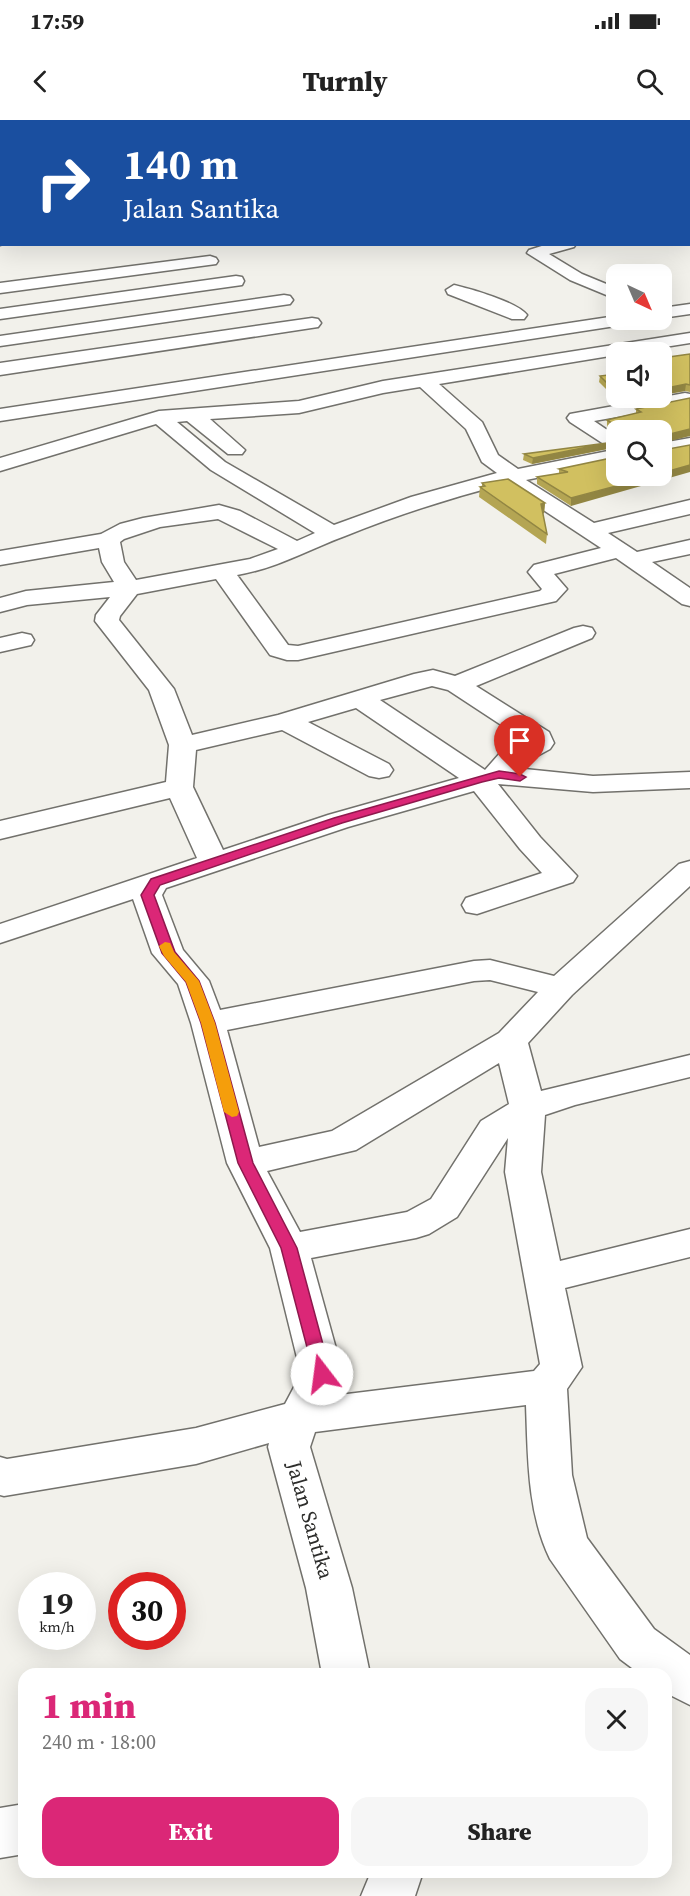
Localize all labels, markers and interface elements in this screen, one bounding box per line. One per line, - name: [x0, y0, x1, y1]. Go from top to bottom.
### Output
- text: 17:59: [30, 6, 84, 36]
- text: Turnly: [303, 63, 387, 100]
- icon: back: [24, 65, 57, 98]
- icon: search: [633, 65, 666, 98]
- text: 140 m: [123, 135, 238, 193]
- icon: right: [24, 144, 102, 222]
- text: Jalan Santika: [123, 190, 279, 227]
- north arrow: [606, 264, 672, 330]
- map controls: [606, 264, 672, 486]
- button: sound: [606, 342, 672, 408]
- button: search: [606, 420, 672, 486]
- pin: [494, 715, 545, 777]
- icon: arrive: [503, 724, 536, 757]
- position arrow: [290, 1342, 354, 1406]
- street label: Jalan Santika: [280, 1457, 341, 1583]
- speed limit sign: 30: [108, 1572, 186, 1650]
- text: 19: [41, 1583, 73, 1624]
- text: km/h: [39, 1616, 75, 1637]
- text: 1 min: [42, 1681, 136, 1730]
- button: close: [585, 1688, 648, 1751]
- text: 240 m · 18:00: [42, 1728, 156, 1756]
- button: Exit: [42, 1797, 339, 1866]
- button: Share: [351, 1797, 648, 1866]

